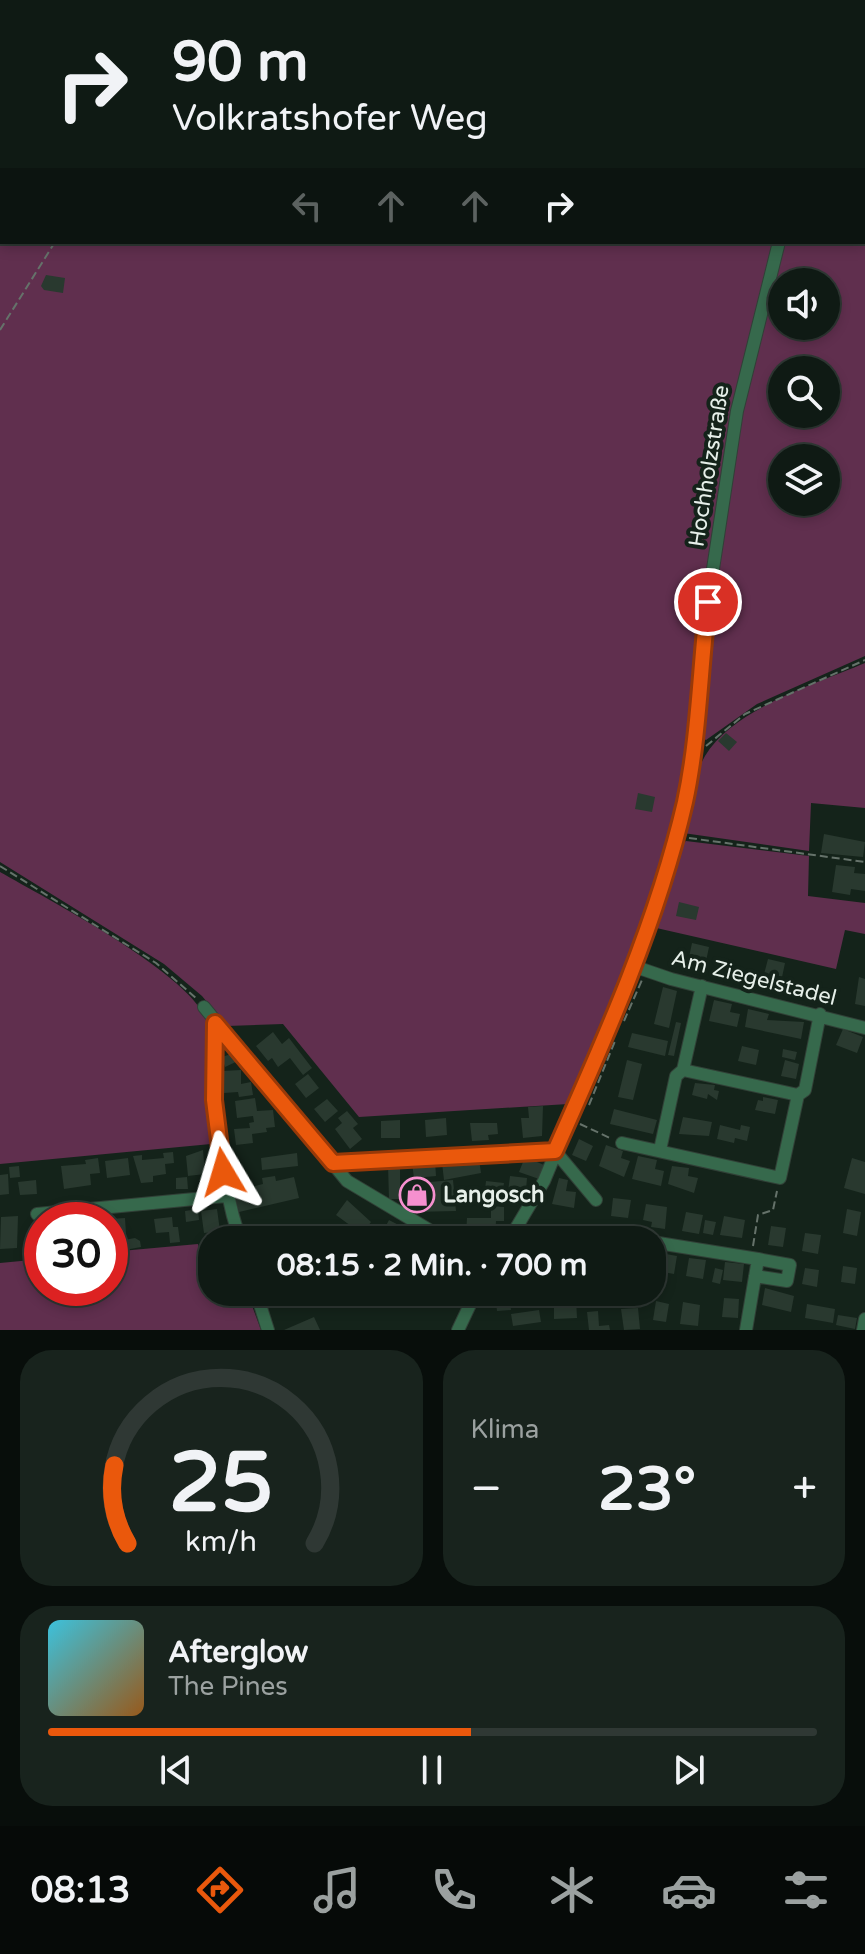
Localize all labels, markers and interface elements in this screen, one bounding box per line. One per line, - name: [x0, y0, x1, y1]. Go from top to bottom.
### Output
- text: 90 m: [172, 29, 308, 96]
- icon: right: [40, 32, 144, 136]
- text: Volkratshofer Weg: [172, 97, 488, 140]
- icon: left: [285, 184, 329, 228]
- icon: ahead: [369, 184, 413, 228]
- icon: ahead: [453, 184, 497, 228]
- icon: right: [537, 184, 581, 228]
- map controls: [768, 268, 840, 516]
- button: sound: [768, 268, 840, 340]
- button: search: [768, 356, 840, 428]
- street label: Hochholzstraße: [683, 383, 735, 549]
- button: layers: [768, 444, 840, 516]
- pin: [674, 568, 742, 636]
- icon: arrive: [686, 580, 730, 624]
- street label: Am Ziegelstadel: [669, 945, 839, 1011]
- position arrow: [181, 1130, 265, 1214]
- shop icon: Langosch: [398, 1176, 436, 1214]
- place label: Langosch: [443, 1182, 544, 1208]
- speed limit sign: 30: [24, 1202, 128, 1306]
- text: 08:15 · 2 Min. · 700 m: [277, 1247, 587, 1284]
- text: Klima: [471, 1414, 539, 1445]
- text: 25: [169, 1434, 273, 1534]
- text: 23°: [598, 1454, 696, 1526]
- text: −: [471, 1463, 502, 1516]
- text: +: [792, 1463, 817, 1516]
- text: km/h: [185, 1525, 257, 1559]
- text: Afterglow: [168, 1634, 308, 1671]
- text: The Pines: [168, 1671, 288, 1702]
- icon: previous: [154, 1748, 198, 1792]
- icon: pause: [410, 1748, 454, 1792]
- icon: next: [667, 1748, 711, 1792]
- icon: directions: [192, 1862, 248, 1918]
- icon: music: [309, 1862, 365, 1918]
- icon: phone: [426, 1862, 482, 1918]
- icon: climate: [544, 1862, 600, 1918]
- icon: car: [661, 1862, 717, 1918]
- icon: filters: [778, 1862, 834, 1918]
- text: 08:13: [31, 1869, 130, 1912]

